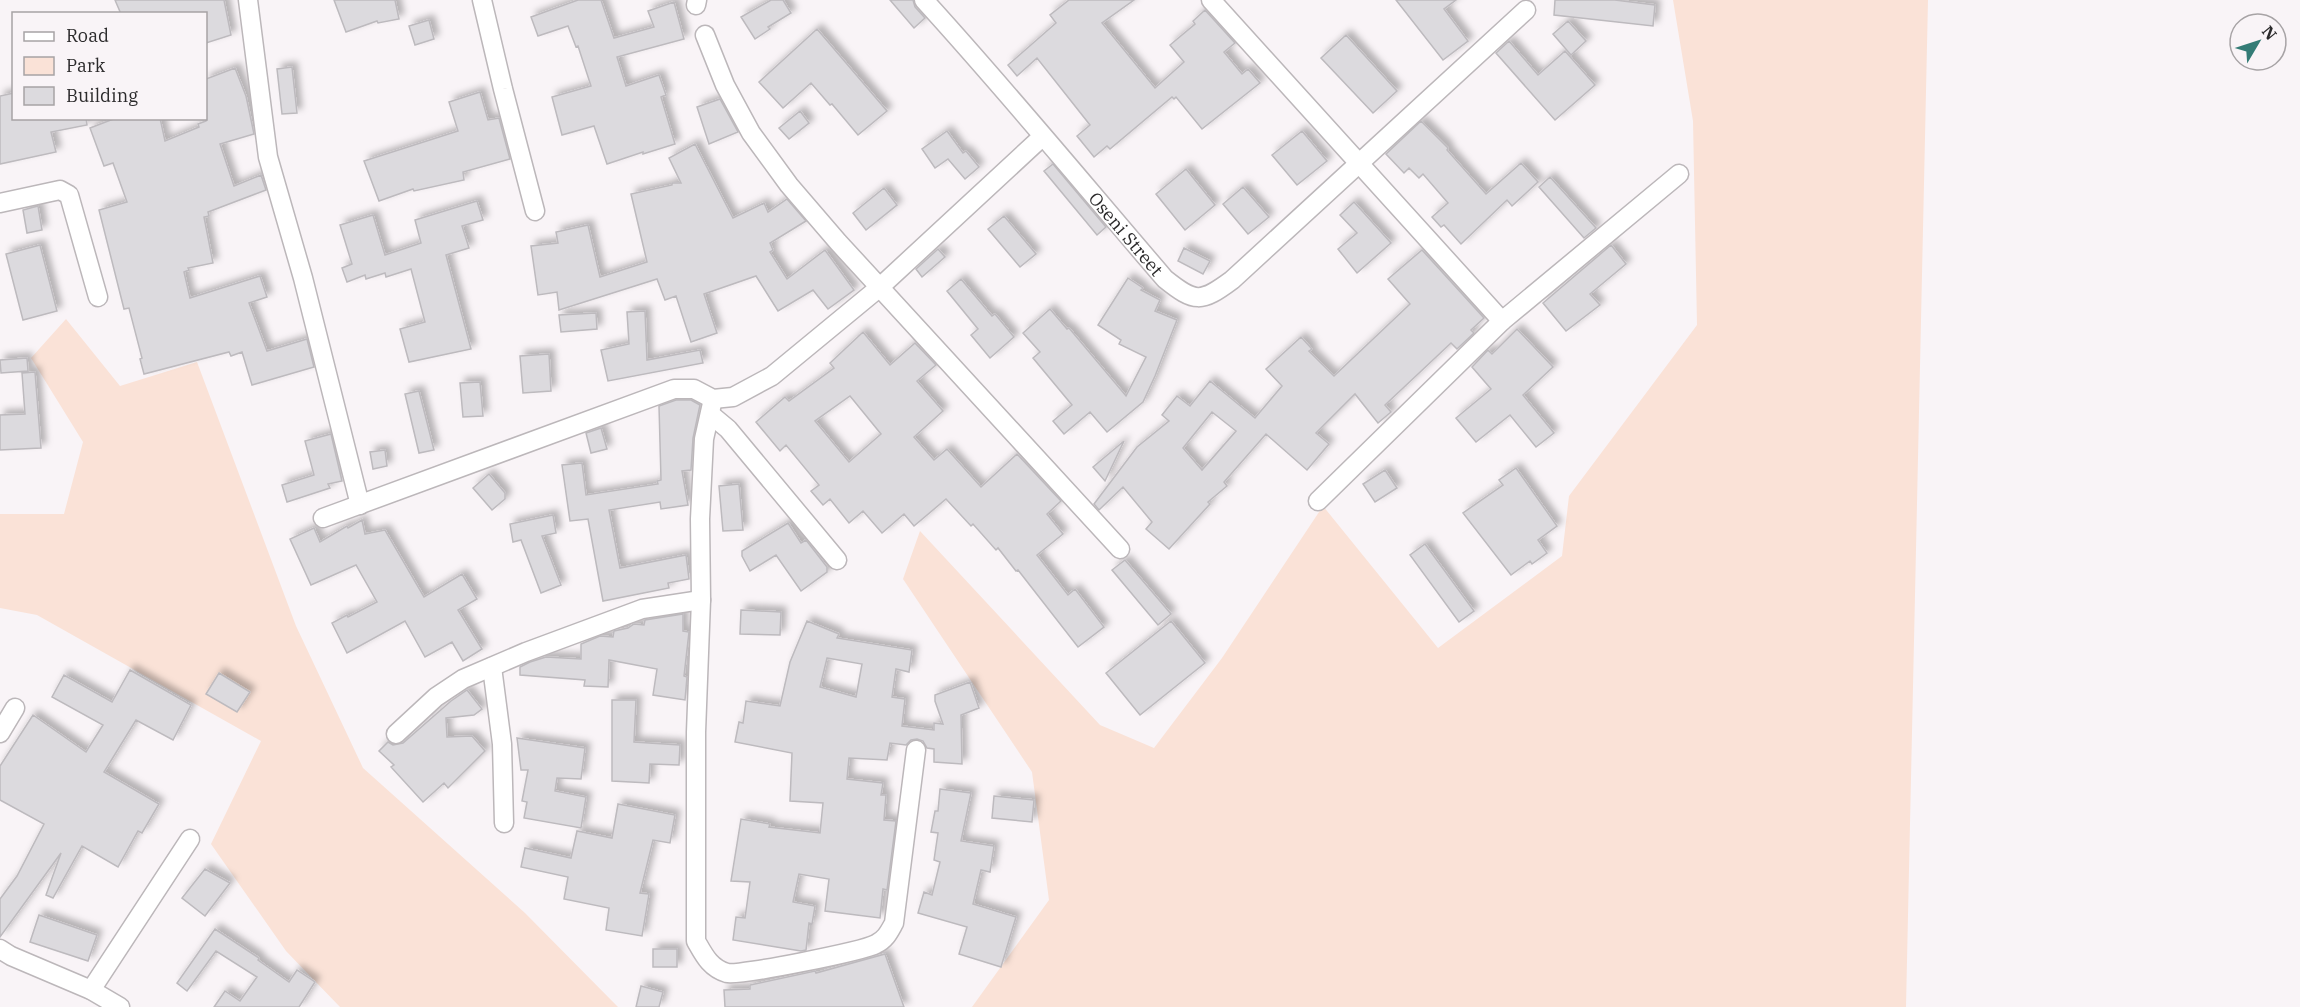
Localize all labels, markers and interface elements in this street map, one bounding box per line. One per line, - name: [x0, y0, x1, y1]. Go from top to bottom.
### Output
- legend: [12, 12, 207, 120]
- north arrow: [2228, 12, 2288, 72]
- text: N: [2258, 21, 2281, 44]
- text: Road: [66, 24, 109, 47]
- text: Park: [66, 54, 106, 77]
- text: Building: [66, 84, 138, 107]
- street label: Oseni Street: [1084, 187, 1169, 280]

